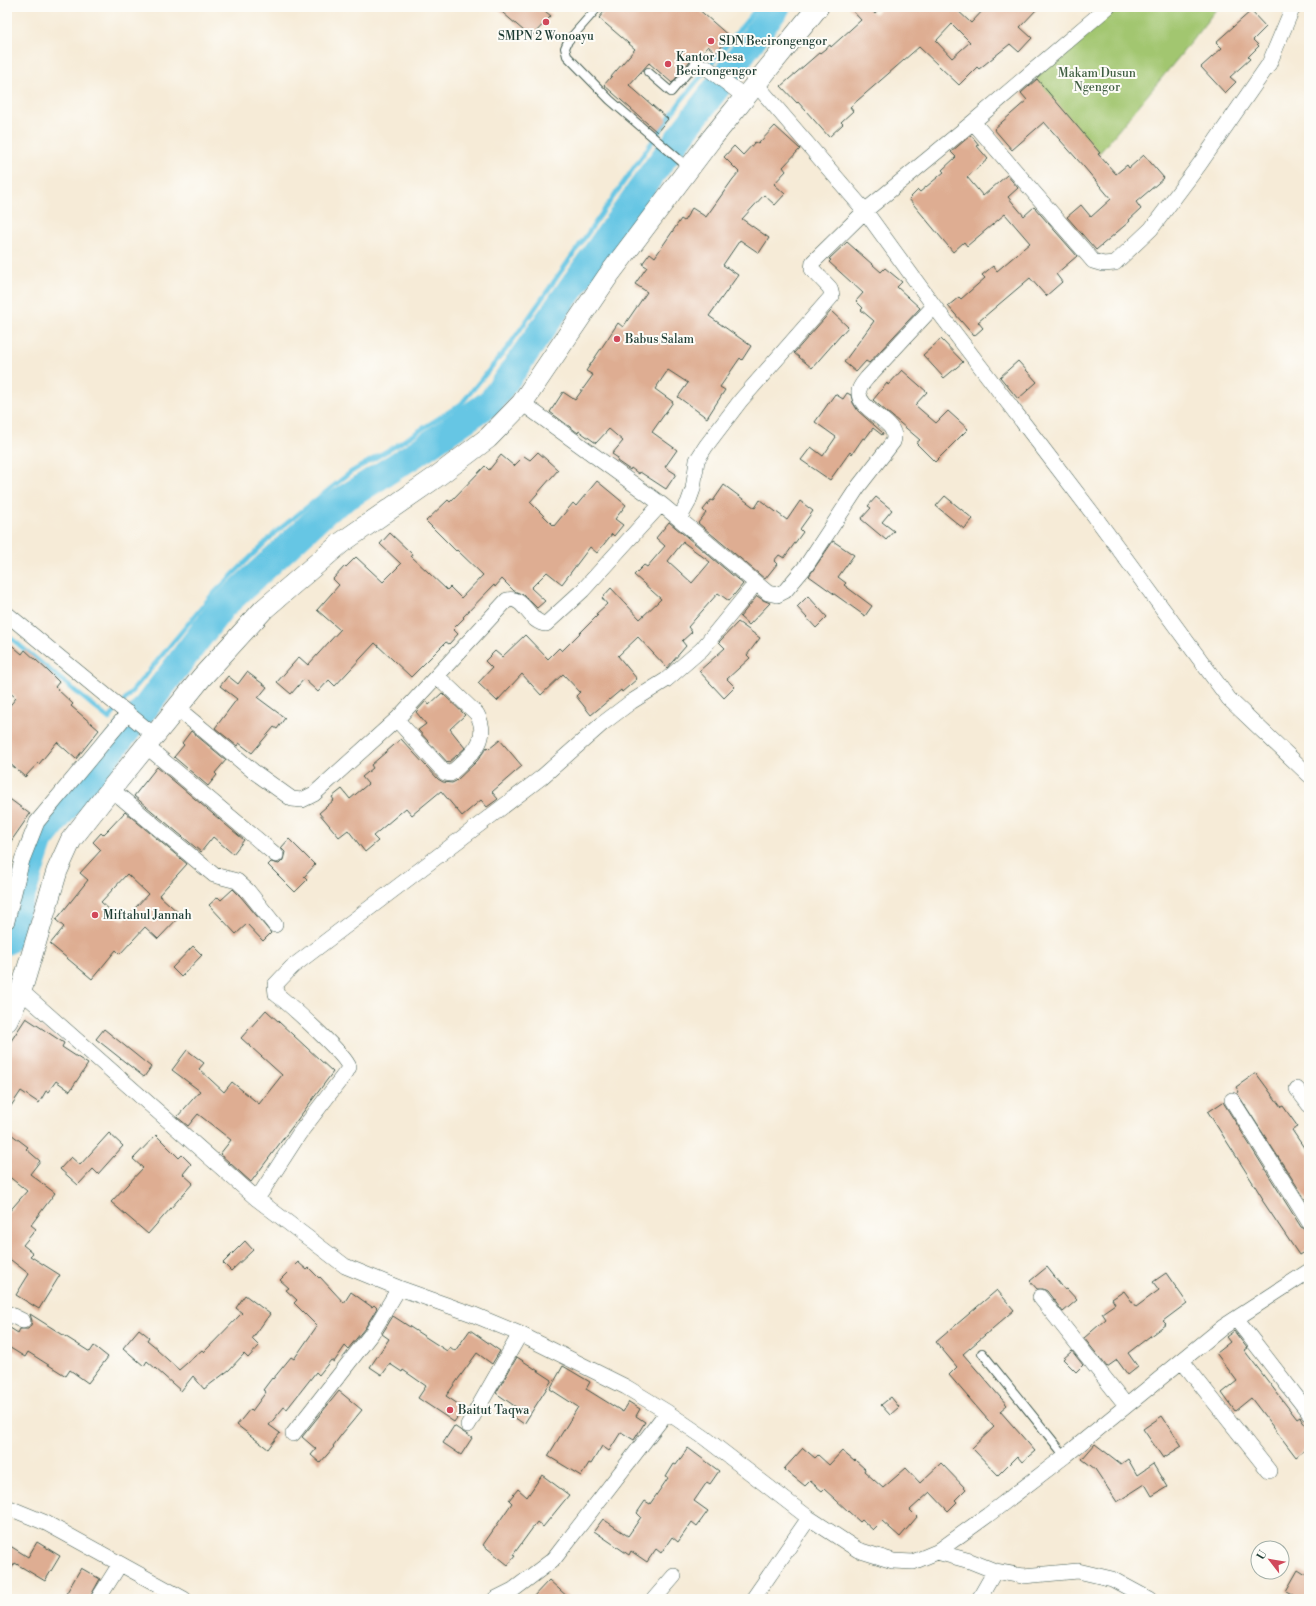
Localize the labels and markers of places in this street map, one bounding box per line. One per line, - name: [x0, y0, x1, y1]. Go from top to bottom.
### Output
- marker: SMPN 2 Wonoayu: [541, 17, 551, 27]
- place label: SMPN 2 Wonoayu: [498, 29, 594, 44]
- place label: SDN Becirongengor: [719, 34, 827, 49]
- marker: SDN Becirongengor: [706, 36, 716, 46]
- place label: Kantor Desa Becirongengor: [675, 50, 757, 79]
- marker: Kantor Desa Becirongengor: [663, 59, 673, 69]
- place label: Babus Salam: [624, 332, 695, 347]
- marker: Babus Salam: [612, 334, 622, 344]
- place label: Miftahul Jannah: [103, 908, 192, 923]
- marker: Miftahul Jannah: [90, 910, 100, 920]
- place label: Baitut Taqwa: [457, 1403, 530, 1418]
- marker: Baitut Taqwa: [445, 1405, 455, 1415]

